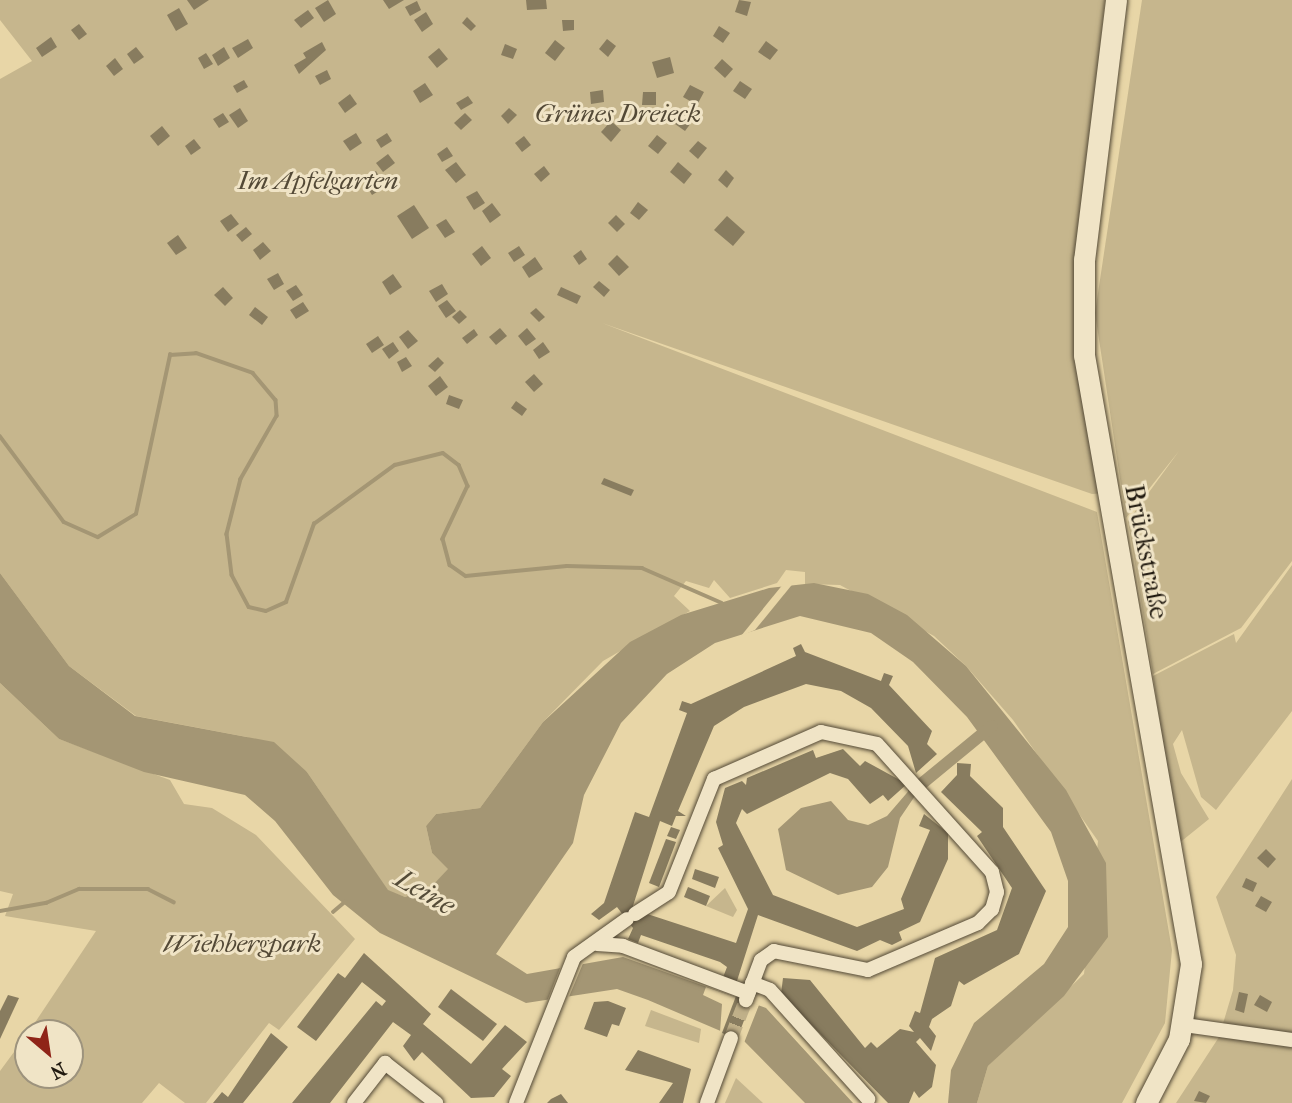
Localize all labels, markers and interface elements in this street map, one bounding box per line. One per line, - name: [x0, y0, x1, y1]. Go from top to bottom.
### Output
- park label: Grünes Dreieck: [535, 98, 701, 130]
- park label: Im Apfelgarten: [238, 165, 398, 197]
- street label: Brückstraße: [1118, 482, 1174, 622]
- water label: Leine: [389, 862, 461, 922]
- park label: Wiehbergpark: [163, 928, 321, 960]
- north arrow: [14, 1019, 84, 1089]
- text: N: [47, 1057, 70, 1084]

